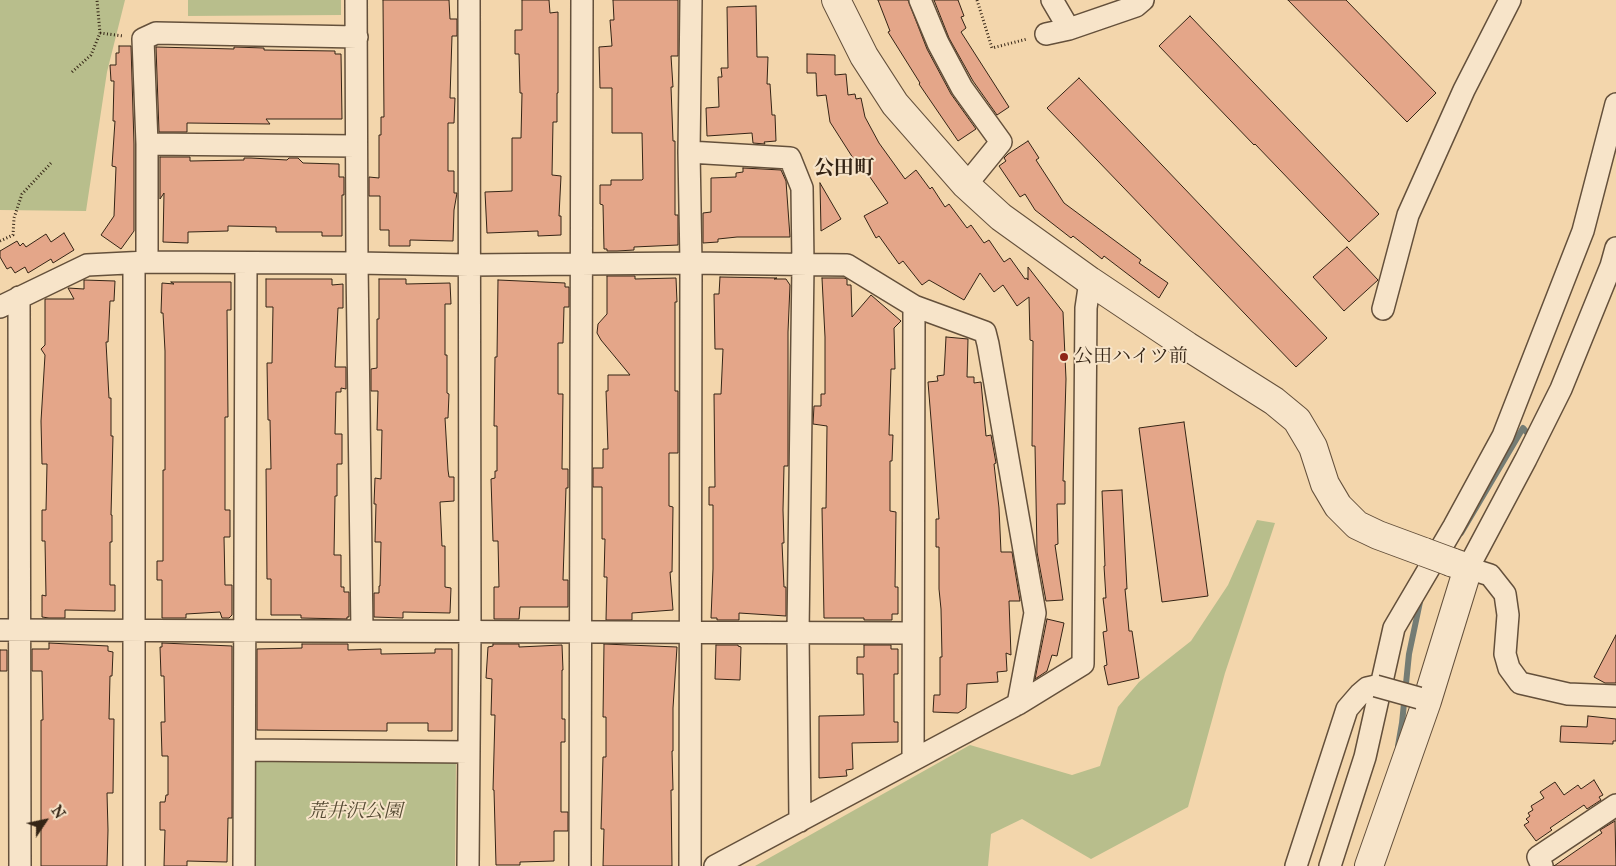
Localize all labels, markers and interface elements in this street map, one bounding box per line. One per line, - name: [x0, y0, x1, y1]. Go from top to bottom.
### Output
- district label: 公田町: [814, 157, 874, 181]
- place label: 公田ハイツ前: [1074, 346, 1188, 368]
- marker: 公田ハイツ前: [1058, 351, 1070, 363]
- north arrow: [20, 796, 70, 846]
- park label: 荒井沢公園: [308, 801, 402, 823]
- text: N: [47, 803, 68, 822]

